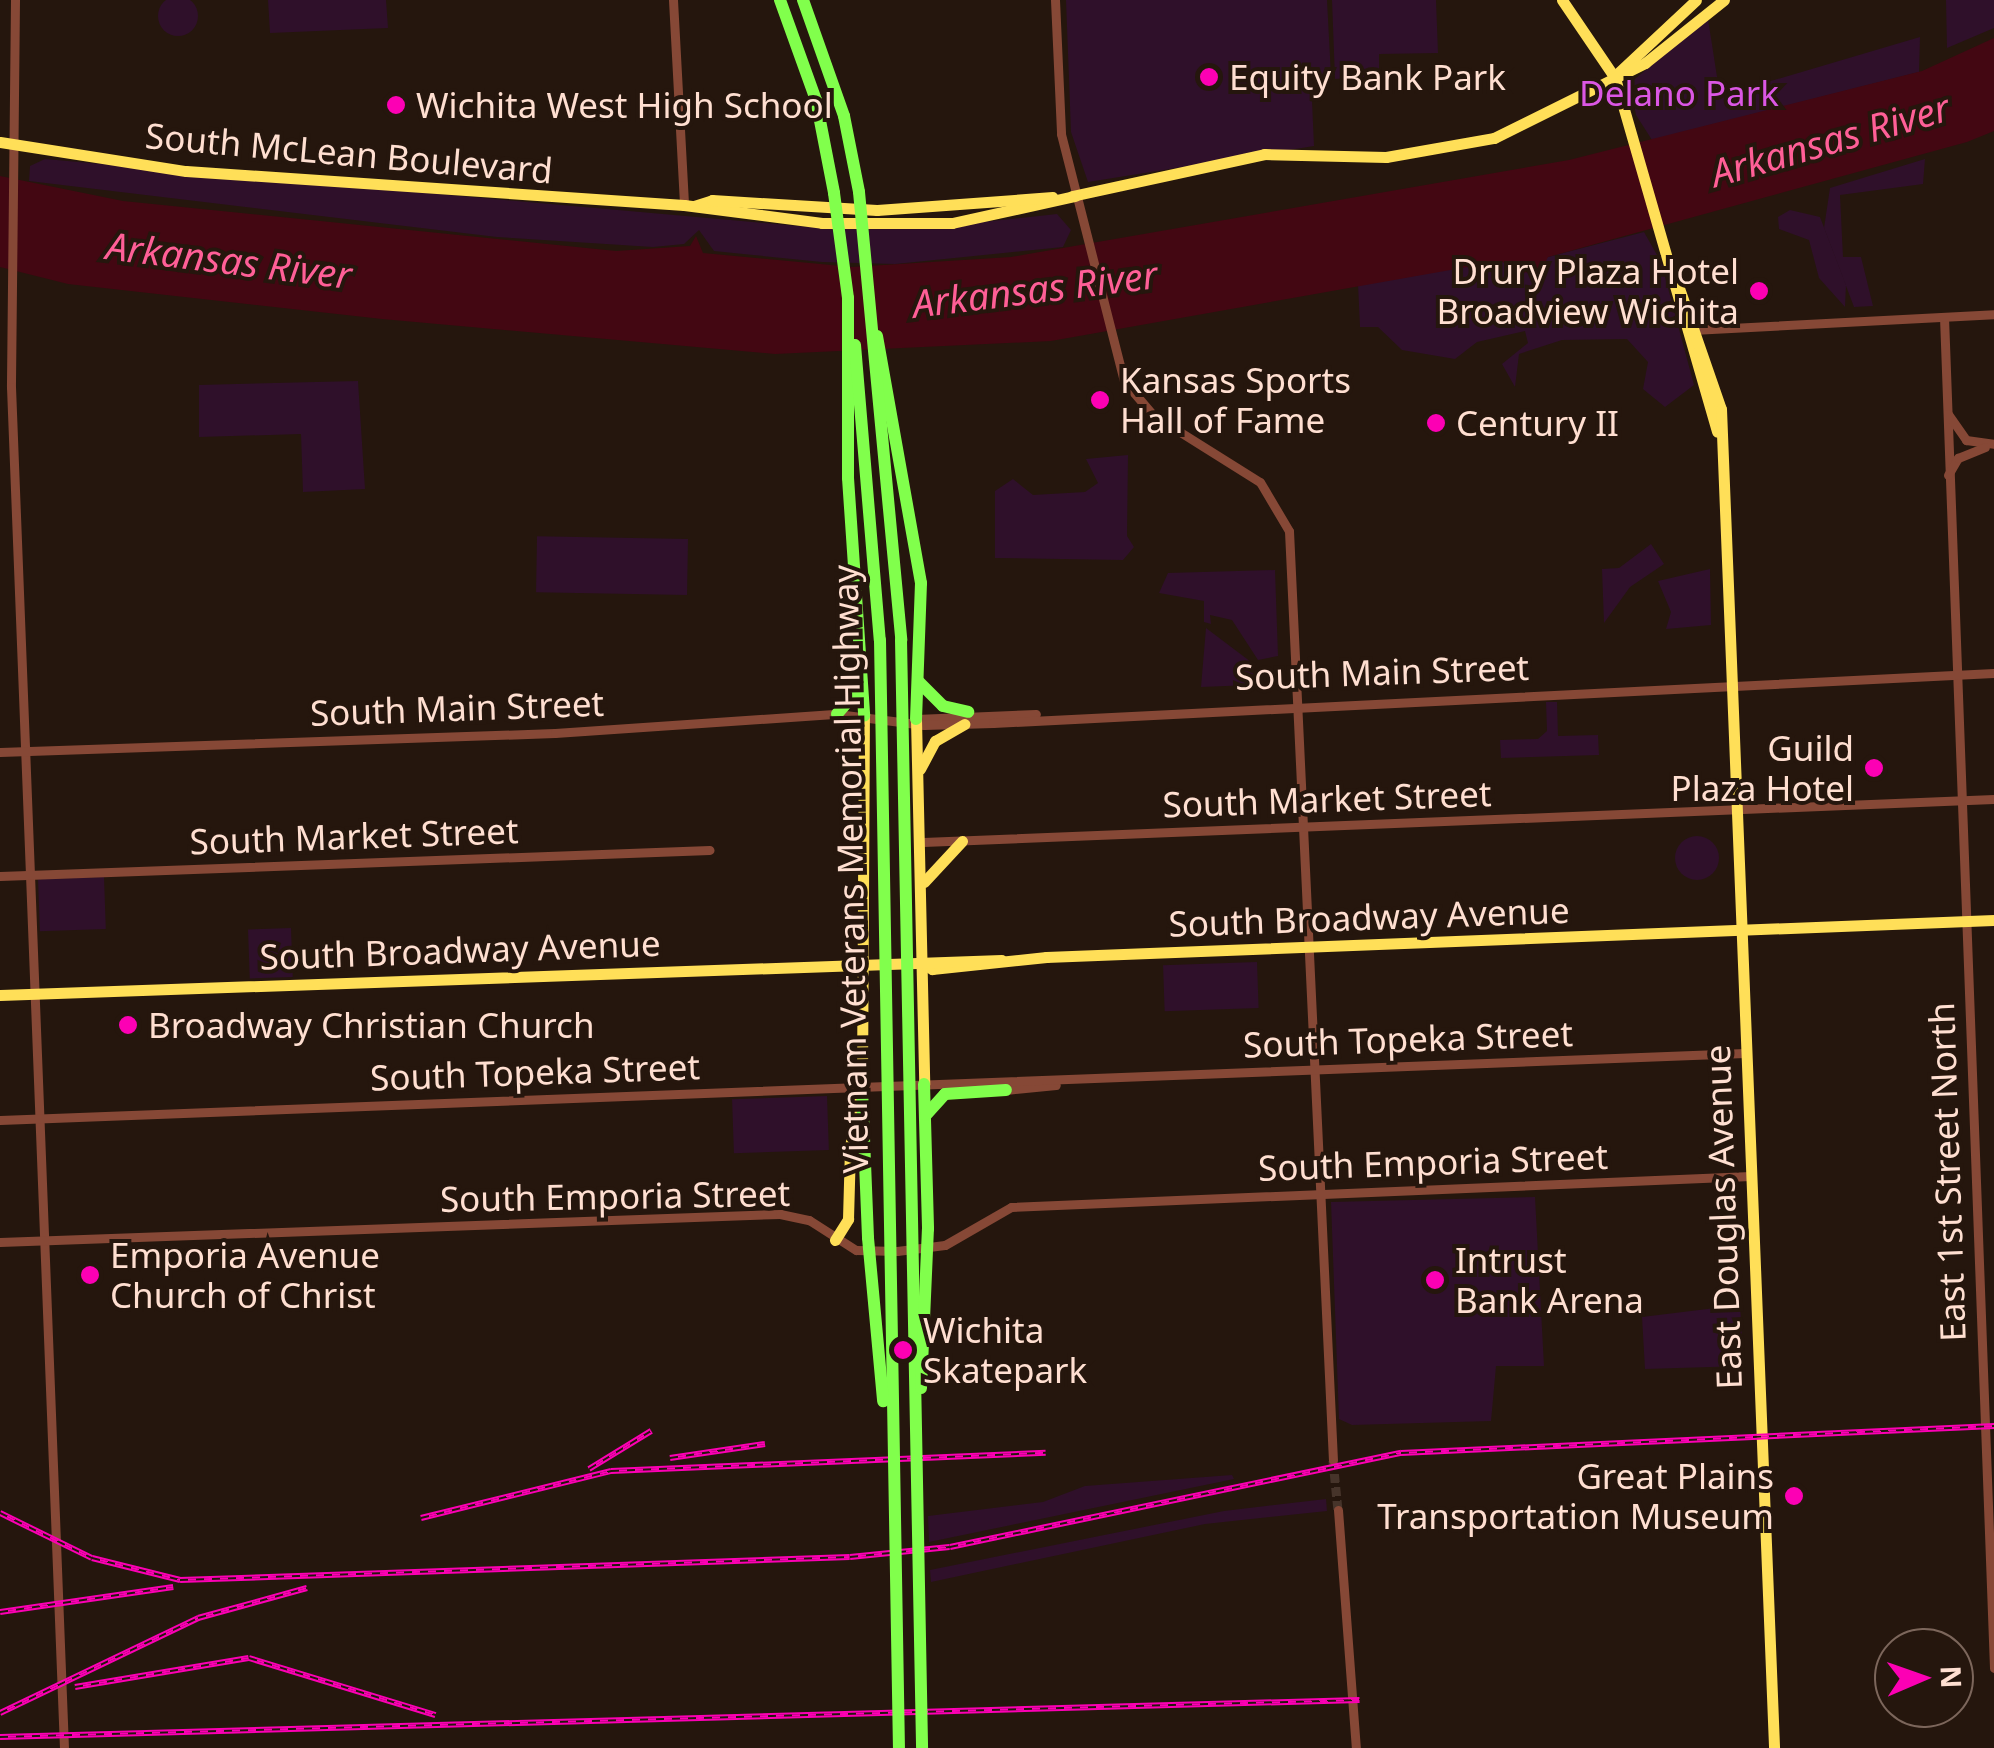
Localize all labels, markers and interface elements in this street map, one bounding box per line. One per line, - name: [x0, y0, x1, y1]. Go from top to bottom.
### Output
- place label: Equity Bank Park: [1229, 56, 1506, 98]
- marker: Equity Bank Park: [1198, 66, 1220, 88]
- park label: Delano Park: [1579, 72, 1779, 114]
- place label: Wichita West High School: [416, 84, 833, 126]
- water label: Arkansas River: [1705, 84, 1955, 196]
- marker: Wichita West High School: [385, 94, 407, 116]
- street label: South McLean Boulevard: [144, 114, 554, 192]
- water label: Arkansas River: [104, 222, 354, 298]
- place label: Drury Plaza Hotel Broadview Wichita: [1436, 250, 1739, 332]
- water label: Arkansas River: [910, 251, 1160, 327]
- marker: Drury Plaza Hotel Broadview Wichita: [1748, 280, 1770, 302]
- place label: Kansas Sports Hall of Fame: [1120, 359, 1351, 441]
- marker: Kansas Sports Hall of Fame: [1089, 389, 1111, 411]
- place label: Century II: [1456, 402, 1619, 444]
- marker: Century II: [1425, 412, 1447, 434]
- street label: Vietnam Veterans Memorial Highway: [824, 564, 876, 1174]
- street label: South Main Street: [1234, 646, 1530, 698]
- street label: South Main Street: [309, 682, 605, 734]
- place label: Guild Plaza Hotel: [1670, 727, 1854, 809]
- marker: Guild Plaza Hotel: [1863, 757, 1885, 779]
- street label: South Market Street: [1162, 772, 1492, 826]
- street label: South Market Street: [189, 809, 519, 863]
- street label: South Broadway Avenue: [1168, 889, 1570, 945]
- street label: South Broadway Avenue: [259, 922, 661, 978]
- street label: East 1st Street North: [1920, 1002, 1974, 1342]
- place label: Broadway Christian Church: [148, 1004, 595, 1046]
- street label: South Topeka Street: [1242, 1012, 1574, 1066]
- marker: Broadway Christian Church: [117, 1014, 139, 1036]
- street label: East Douglas Avenue: [1696, 1044, 1750, 1390]
- street label: South Topeka Street: [369, 1045, 701, 1099]
- street label: South Emporia Street: [1257, 1135, 1609, 1189]
- street label: South Emporia Street: [440, 1172, 790, 1220]
- place label: Emporia Avenue Church of Christ: [110, 1234, 380, 1316]
- place label: Intrust Bank Arena: [1455, 1239, 1644, 1321]
- marker: Emporia Avenue Church of Christ: [79, 1264, 101, 1286]
- marker: Intrust Bank Arena: [1424, 1269, 1446, 1291]
- place label: Wichita Skatepark: [923, 1309, 1087, 1391]
- marker: Wichita Skatepark: [892, 1339, 914, 1361]
- place label: Great Plains Transportation Museum: [1377, 1455, 1774, 1537]
- marker: Great Plains Transportation Museum: [1783, 1485, 1805, 1507]
- north arrow: [1874, 1628, 1974, 1728]
- text: N: [1933, 1665, 1971, 1689]

